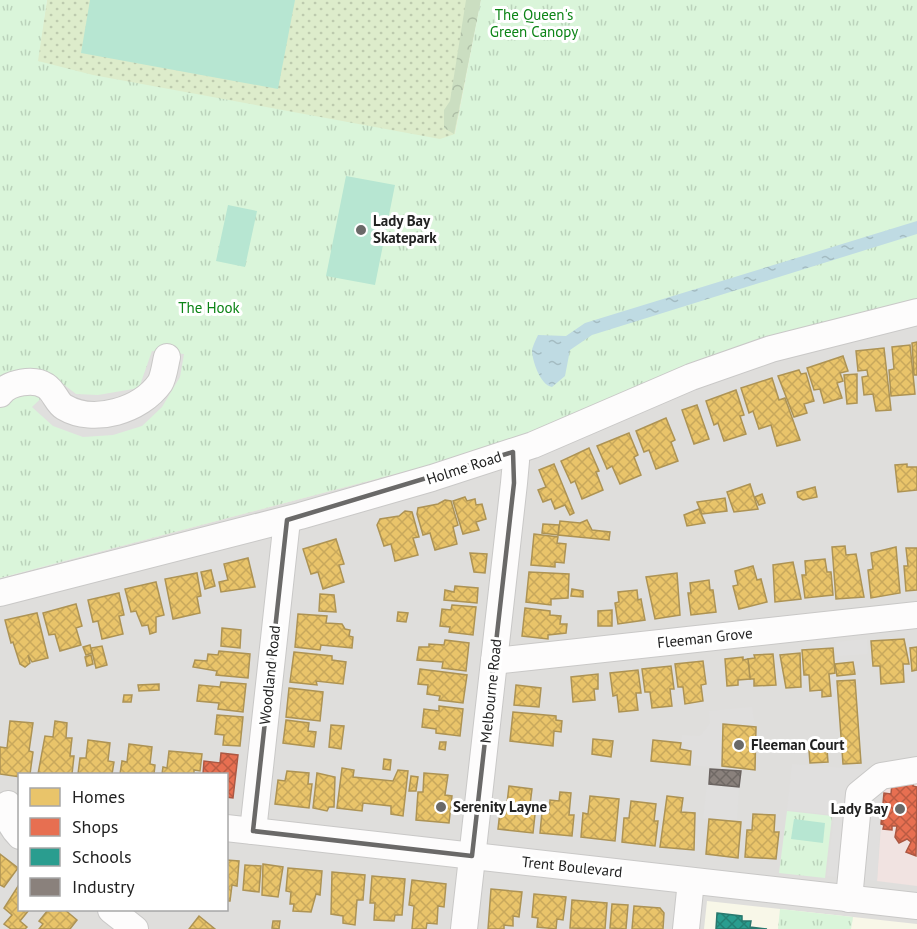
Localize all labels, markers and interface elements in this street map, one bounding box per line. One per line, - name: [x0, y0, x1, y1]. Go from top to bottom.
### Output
- park label: The Queen's Green Canopy: [490, 5, 578, 41]
- place label: Lady Bay Skatepark: [373, 211, 437, 247]
- marker: Lady Bay Skatepark: [354, 223, 368, 237]
- park label: The Hook: [178, 298, 241, 317]
- street label: Holme Road: [424, 446, 504, 489]
- street label: Fleeman Grove: [656, 623, 754, 652]
- street label: Woodland Road: [255, 624, 284, 726]
- street label: Melbourne Road: [476, 638, 505, 744]
- place label: Fleeman Court: [751, 735, 845, 754]
- marker: Fleeman Court: [732, 738, 746, 752]
- legend: [18, 773, 228, 911]
- text: Homes: [72, 785, 125, 808]
- place label: Serenity Layne: [453, 797, 547, 816]
- place label: Lady Bay: [831, 799, 889, 818]
- marker: Serenity Layne: [434, 800, 448, 814]
- marker: Lady Bay: [893, 802, 907, 816]
- text: Shops: [72, 815, 118, 838]
- text: Schools: [72, 845, 132, 868]
- street label: Trent Boulevard: [521, 852, 623, 881]
- text: Industry: [72, 875, 135, 898]

